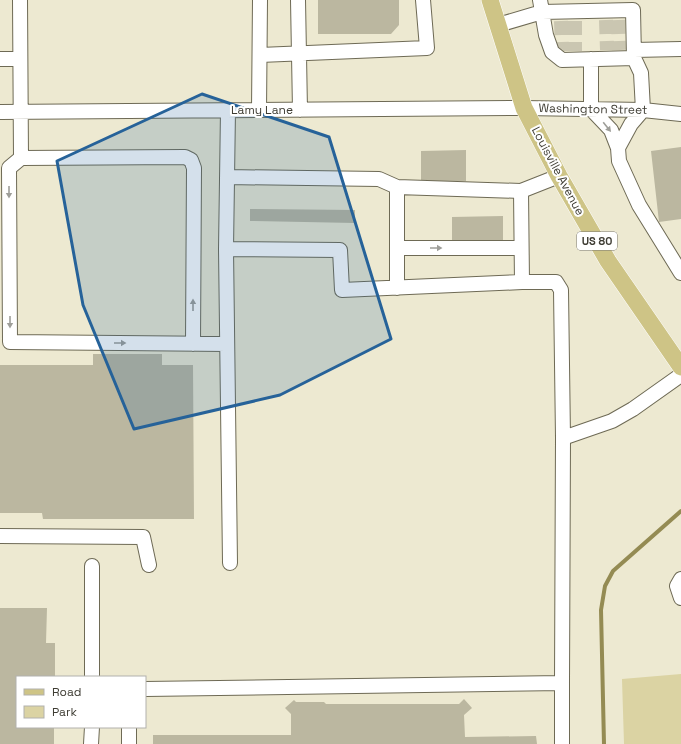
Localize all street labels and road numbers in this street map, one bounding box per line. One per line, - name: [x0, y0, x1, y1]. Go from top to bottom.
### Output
- street label: Washington Street: [538, 100, 648, 118]
- street label: Lamy Lane: [231, 102, 293, 118]
- street label: Louisville Avenue: [528, 124, 588, 218]
- road number: US 80: [577, 232, 617, 250]

